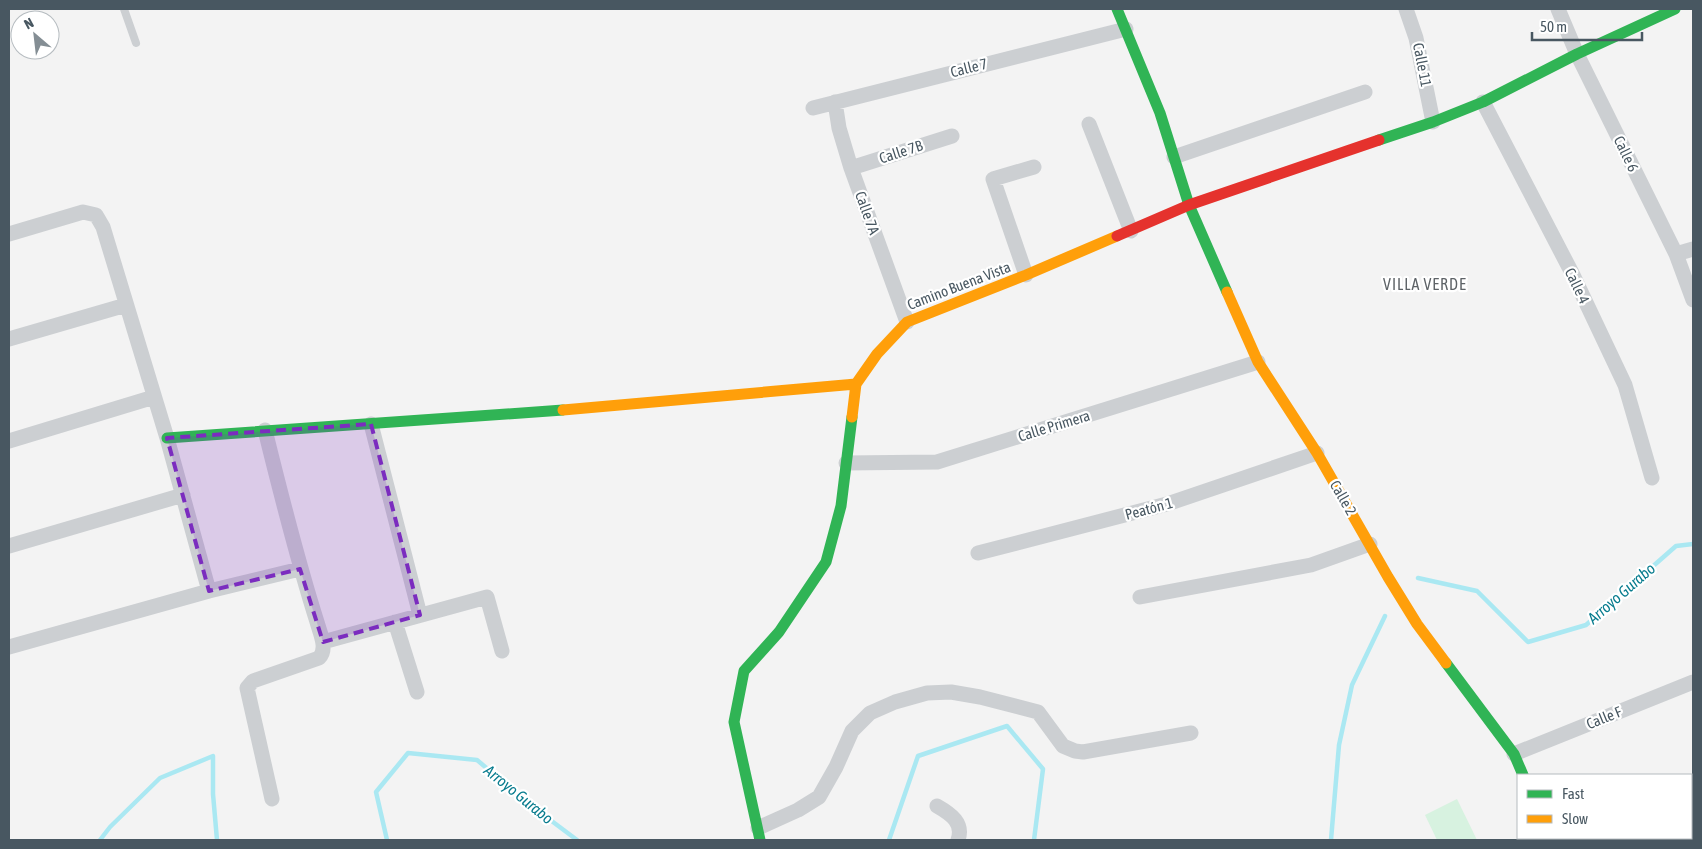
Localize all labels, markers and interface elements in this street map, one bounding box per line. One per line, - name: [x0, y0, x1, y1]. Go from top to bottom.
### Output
- north arrow: [10, 10, 60, 60]
- scale bar: [1532, 10, 1642, 42]
- text: N: [21, 15, 36, 33]
- text: 50 m: [1540, 18, 1567, 35]
- street label: Calle 11: [1410, 41, 1435, 88]
- street label: Calle 7: [949, 55, 989, 80]
- street label: Calle 6: [1611, 133, 1642, 174]
- street label: Calle 7B: [877, 137, 925, 166]
- street label: Calle 7A: [852, 189, 883, 237]
- street label: Camino Buena Vista: [905, 258, 1013, 313]
- street label: Calle 4: [1562, 265, 1593, 306]
- district label: VILLA VERDE: [1383, 275, 1467, 293]
- street label: Calle Primera: [1016, 407, 1092, 445]
- street label: Calle 2: [1327, 477, 1360, 518]
- street label: Peatón 1: [1123, 494, 1175, 523]
- water label: Arroyo Gurabo: [1583, 559, 1659, 629]
- street label: Calle F: [1584, 703, 1624, 732]
- water label: Arroyo Gurabo: [480, 760, 557, 828]
- legend: [1517, 774, 1692, 839]
- text: Fast: [1562, 785, 1584, 802]
- text: Slow: [1562, 810, 1588, 827]

